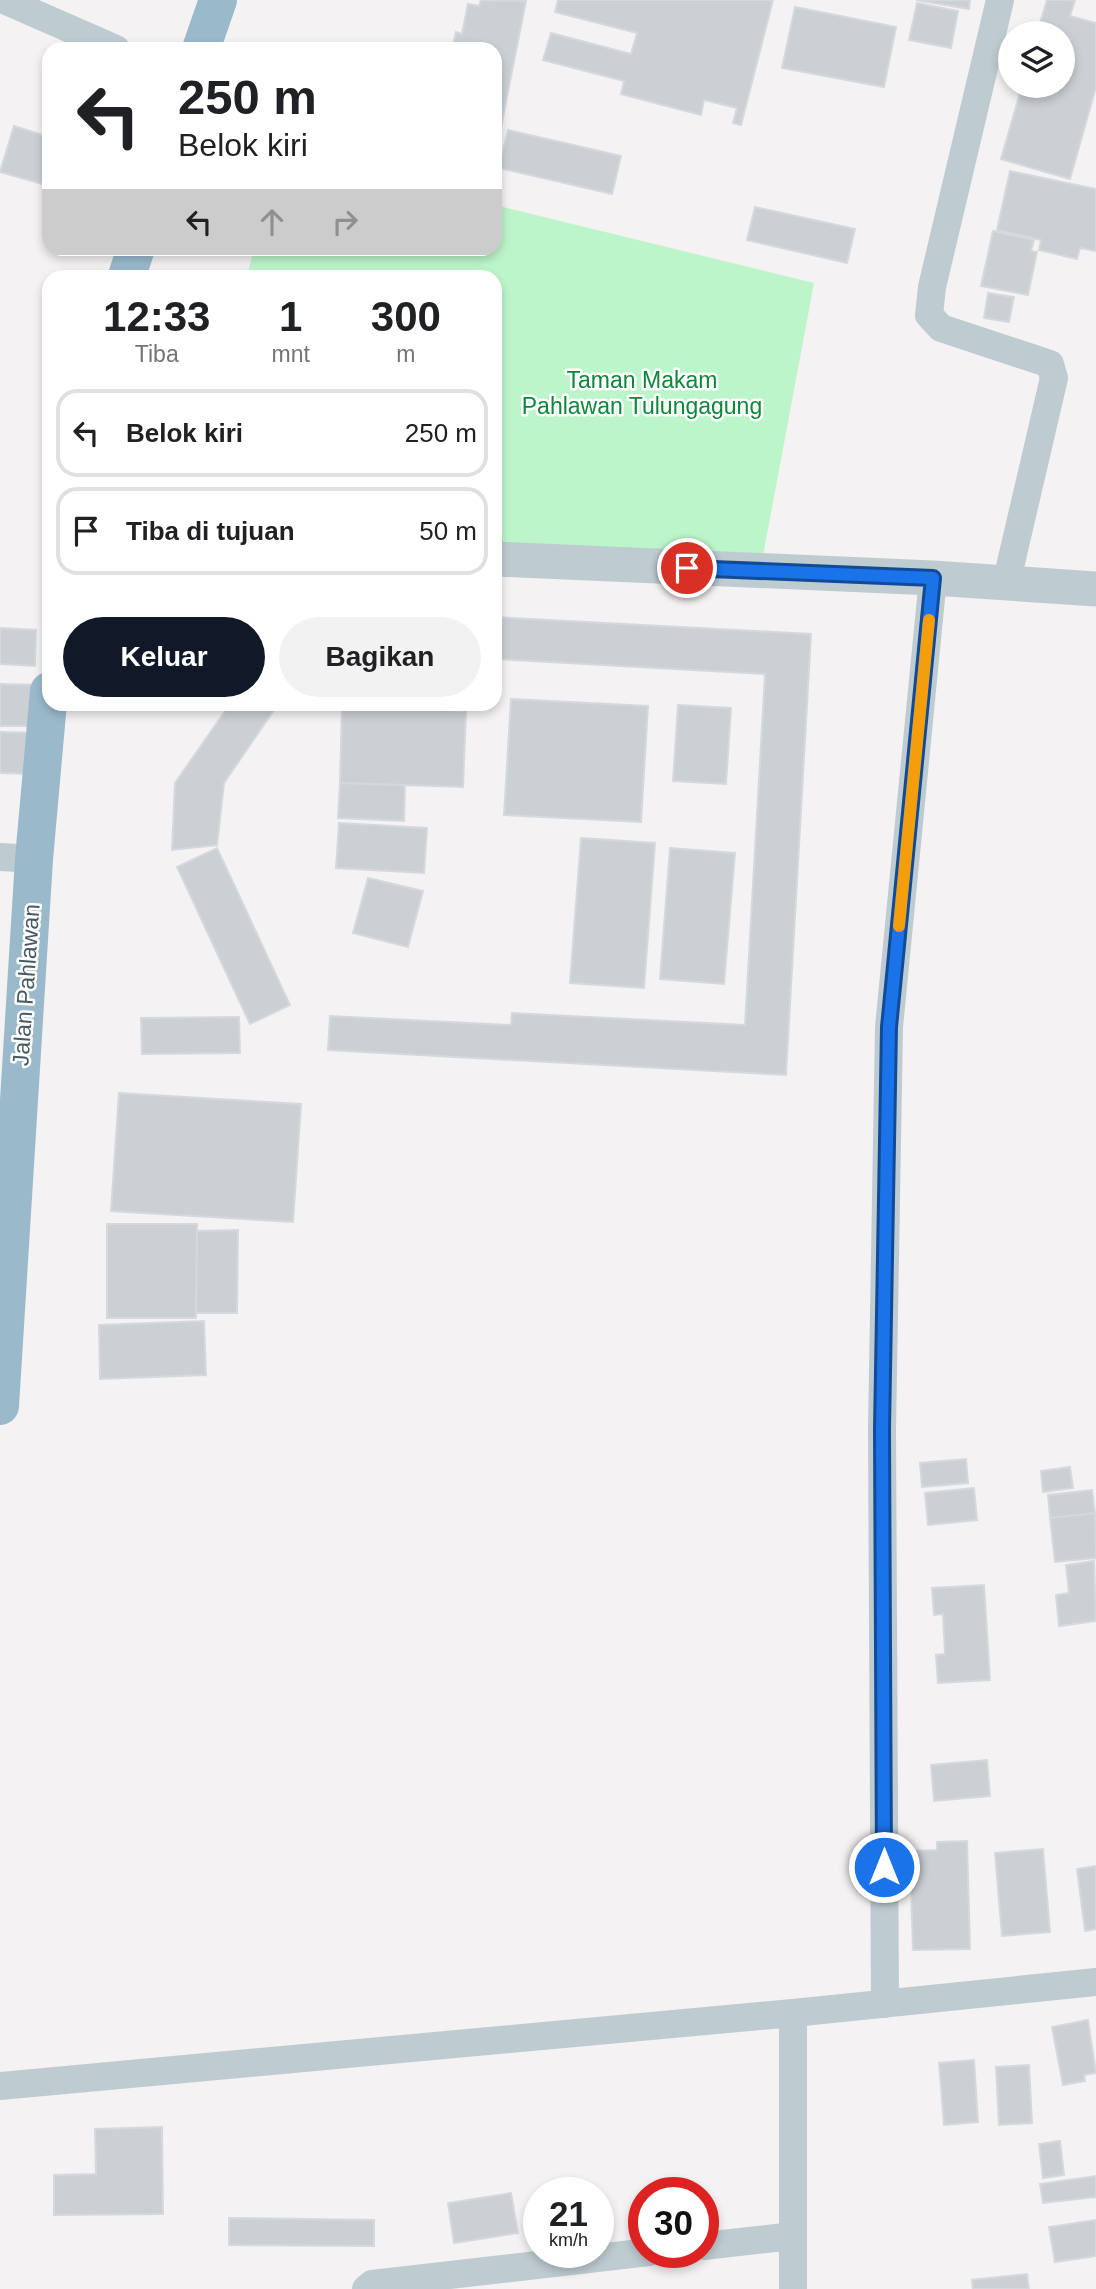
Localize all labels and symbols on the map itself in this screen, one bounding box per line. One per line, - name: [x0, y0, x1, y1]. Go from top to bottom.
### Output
- park label: Taman Makam Pahlawan Tulungagung: [522, 367, 762, 419]
- pin: [657, 538, 717, 598]
- street label: Jalan Pahlawan: [7, 903, 45, 1067]
- position arrow: [847, 1830, 921, 1904]
- speed limit sign: 30: [628, 2177, 719, 2268]

